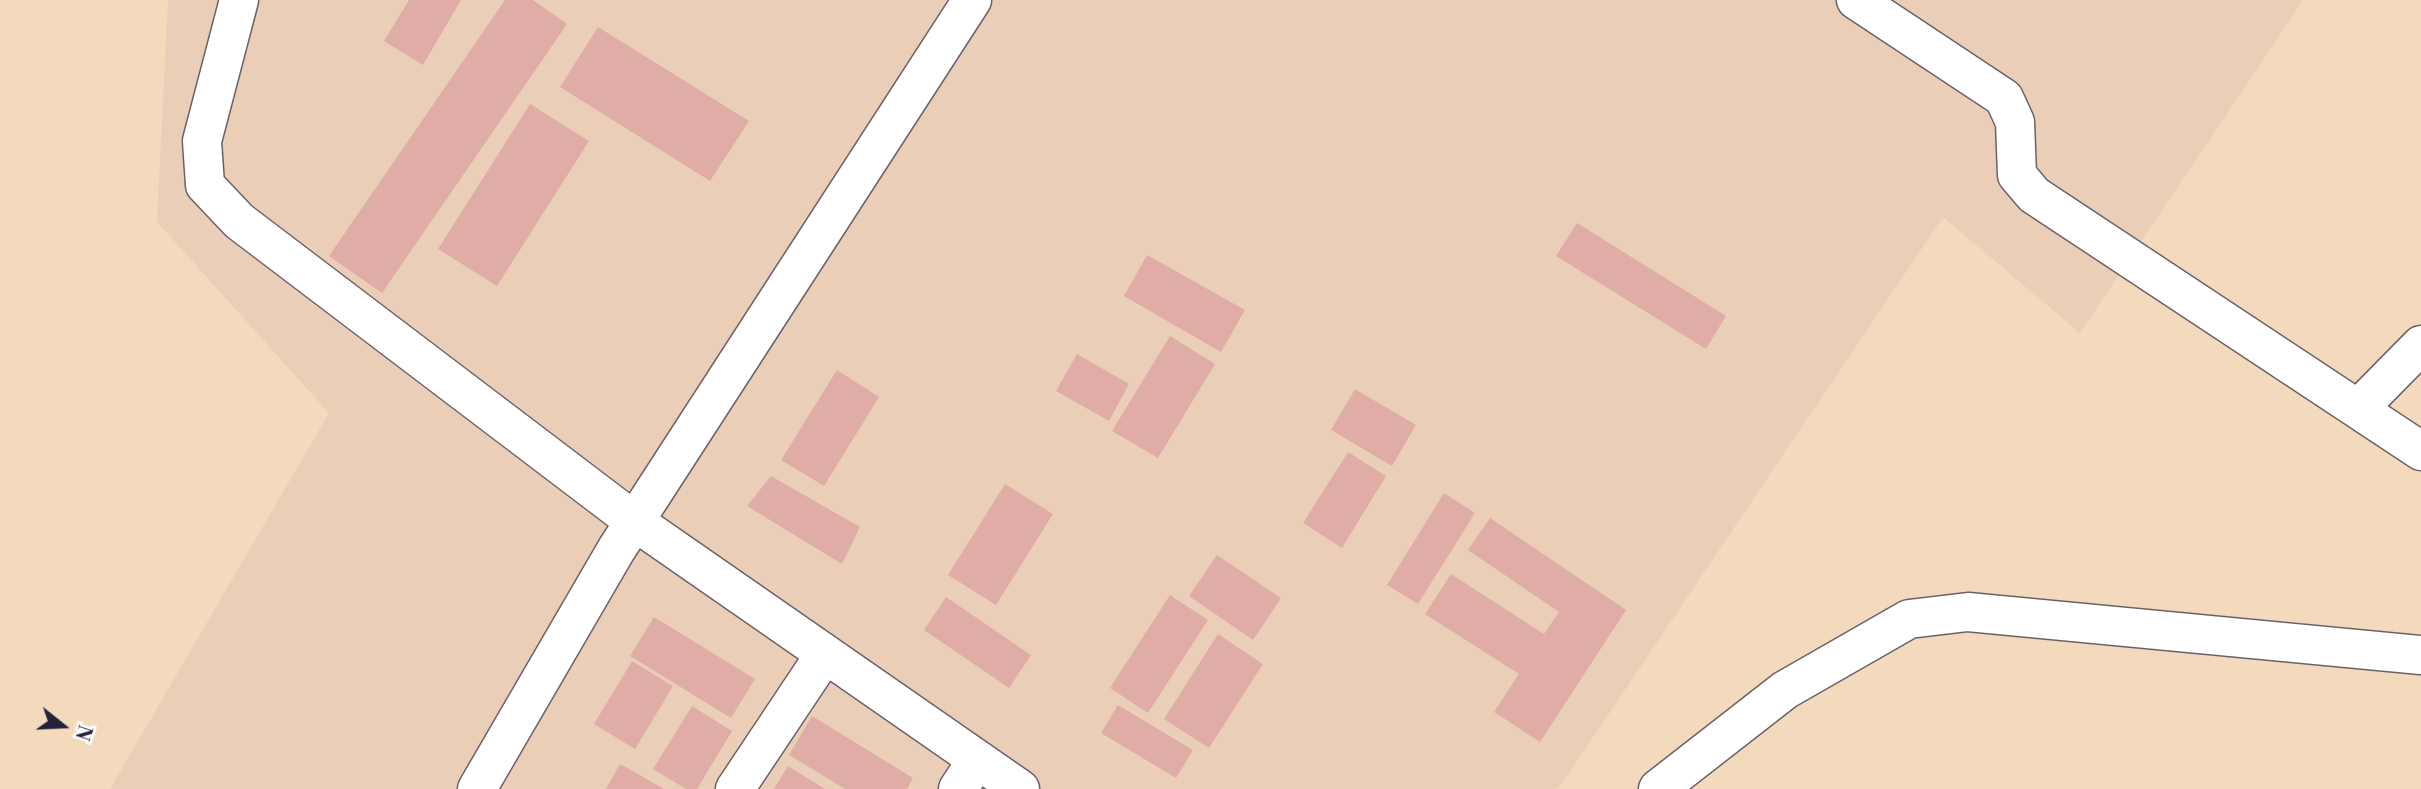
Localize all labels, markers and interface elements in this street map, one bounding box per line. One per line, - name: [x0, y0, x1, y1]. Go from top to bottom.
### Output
- north arrow: [28, 691, 98, 761]
- text: N: [69, 722, 97, 743]

